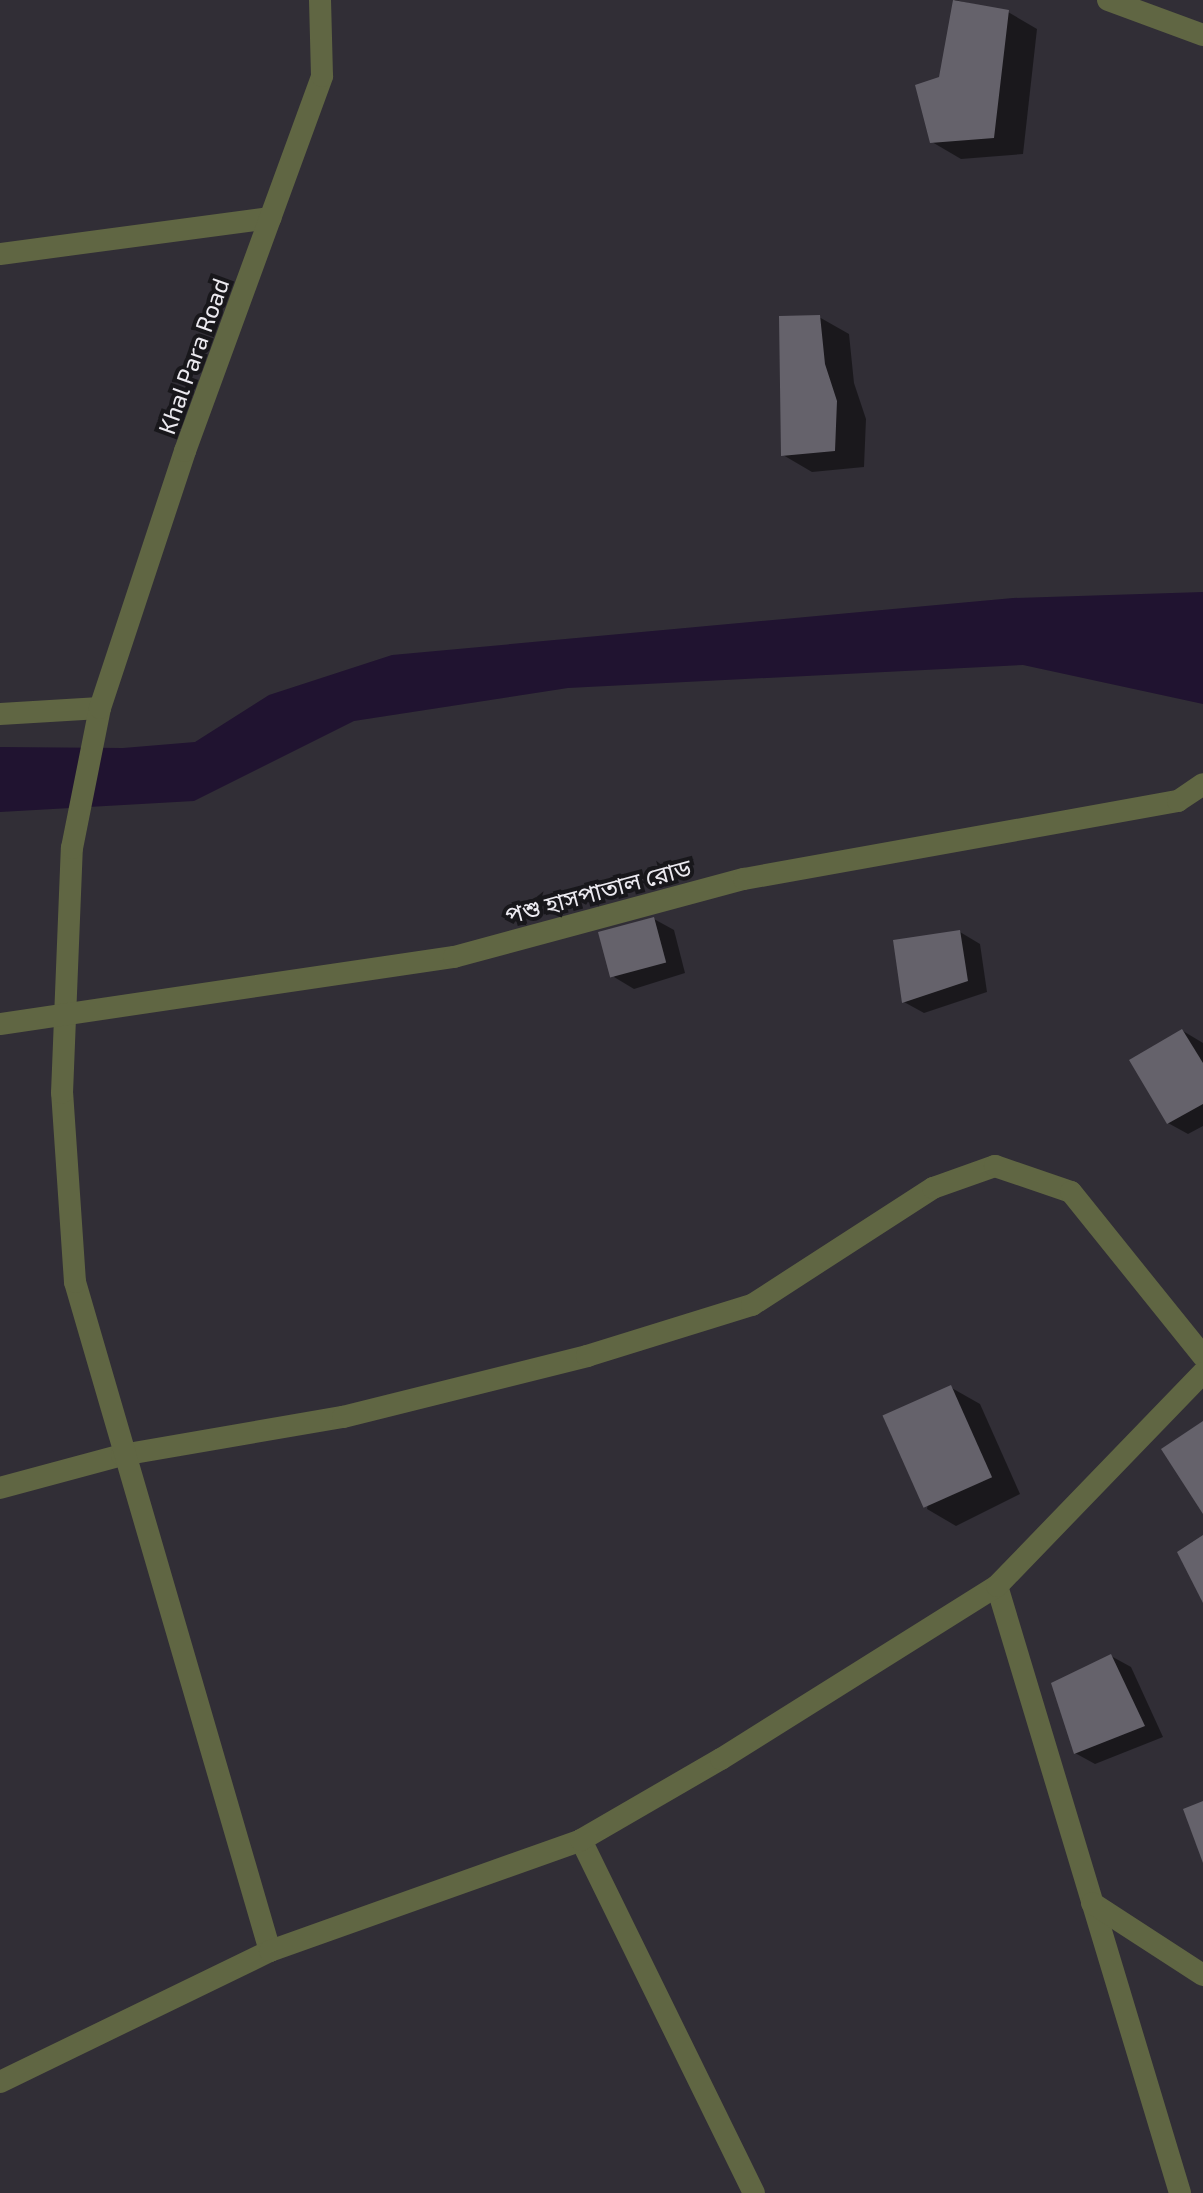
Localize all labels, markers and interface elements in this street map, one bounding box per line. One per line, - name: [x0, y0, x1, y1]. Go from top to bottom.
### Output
- street label: Khal Para Road: [151, 274, 235, 438]
- street label: পশু হাসপাতাল রোড: [502, 852, 694, 930]

